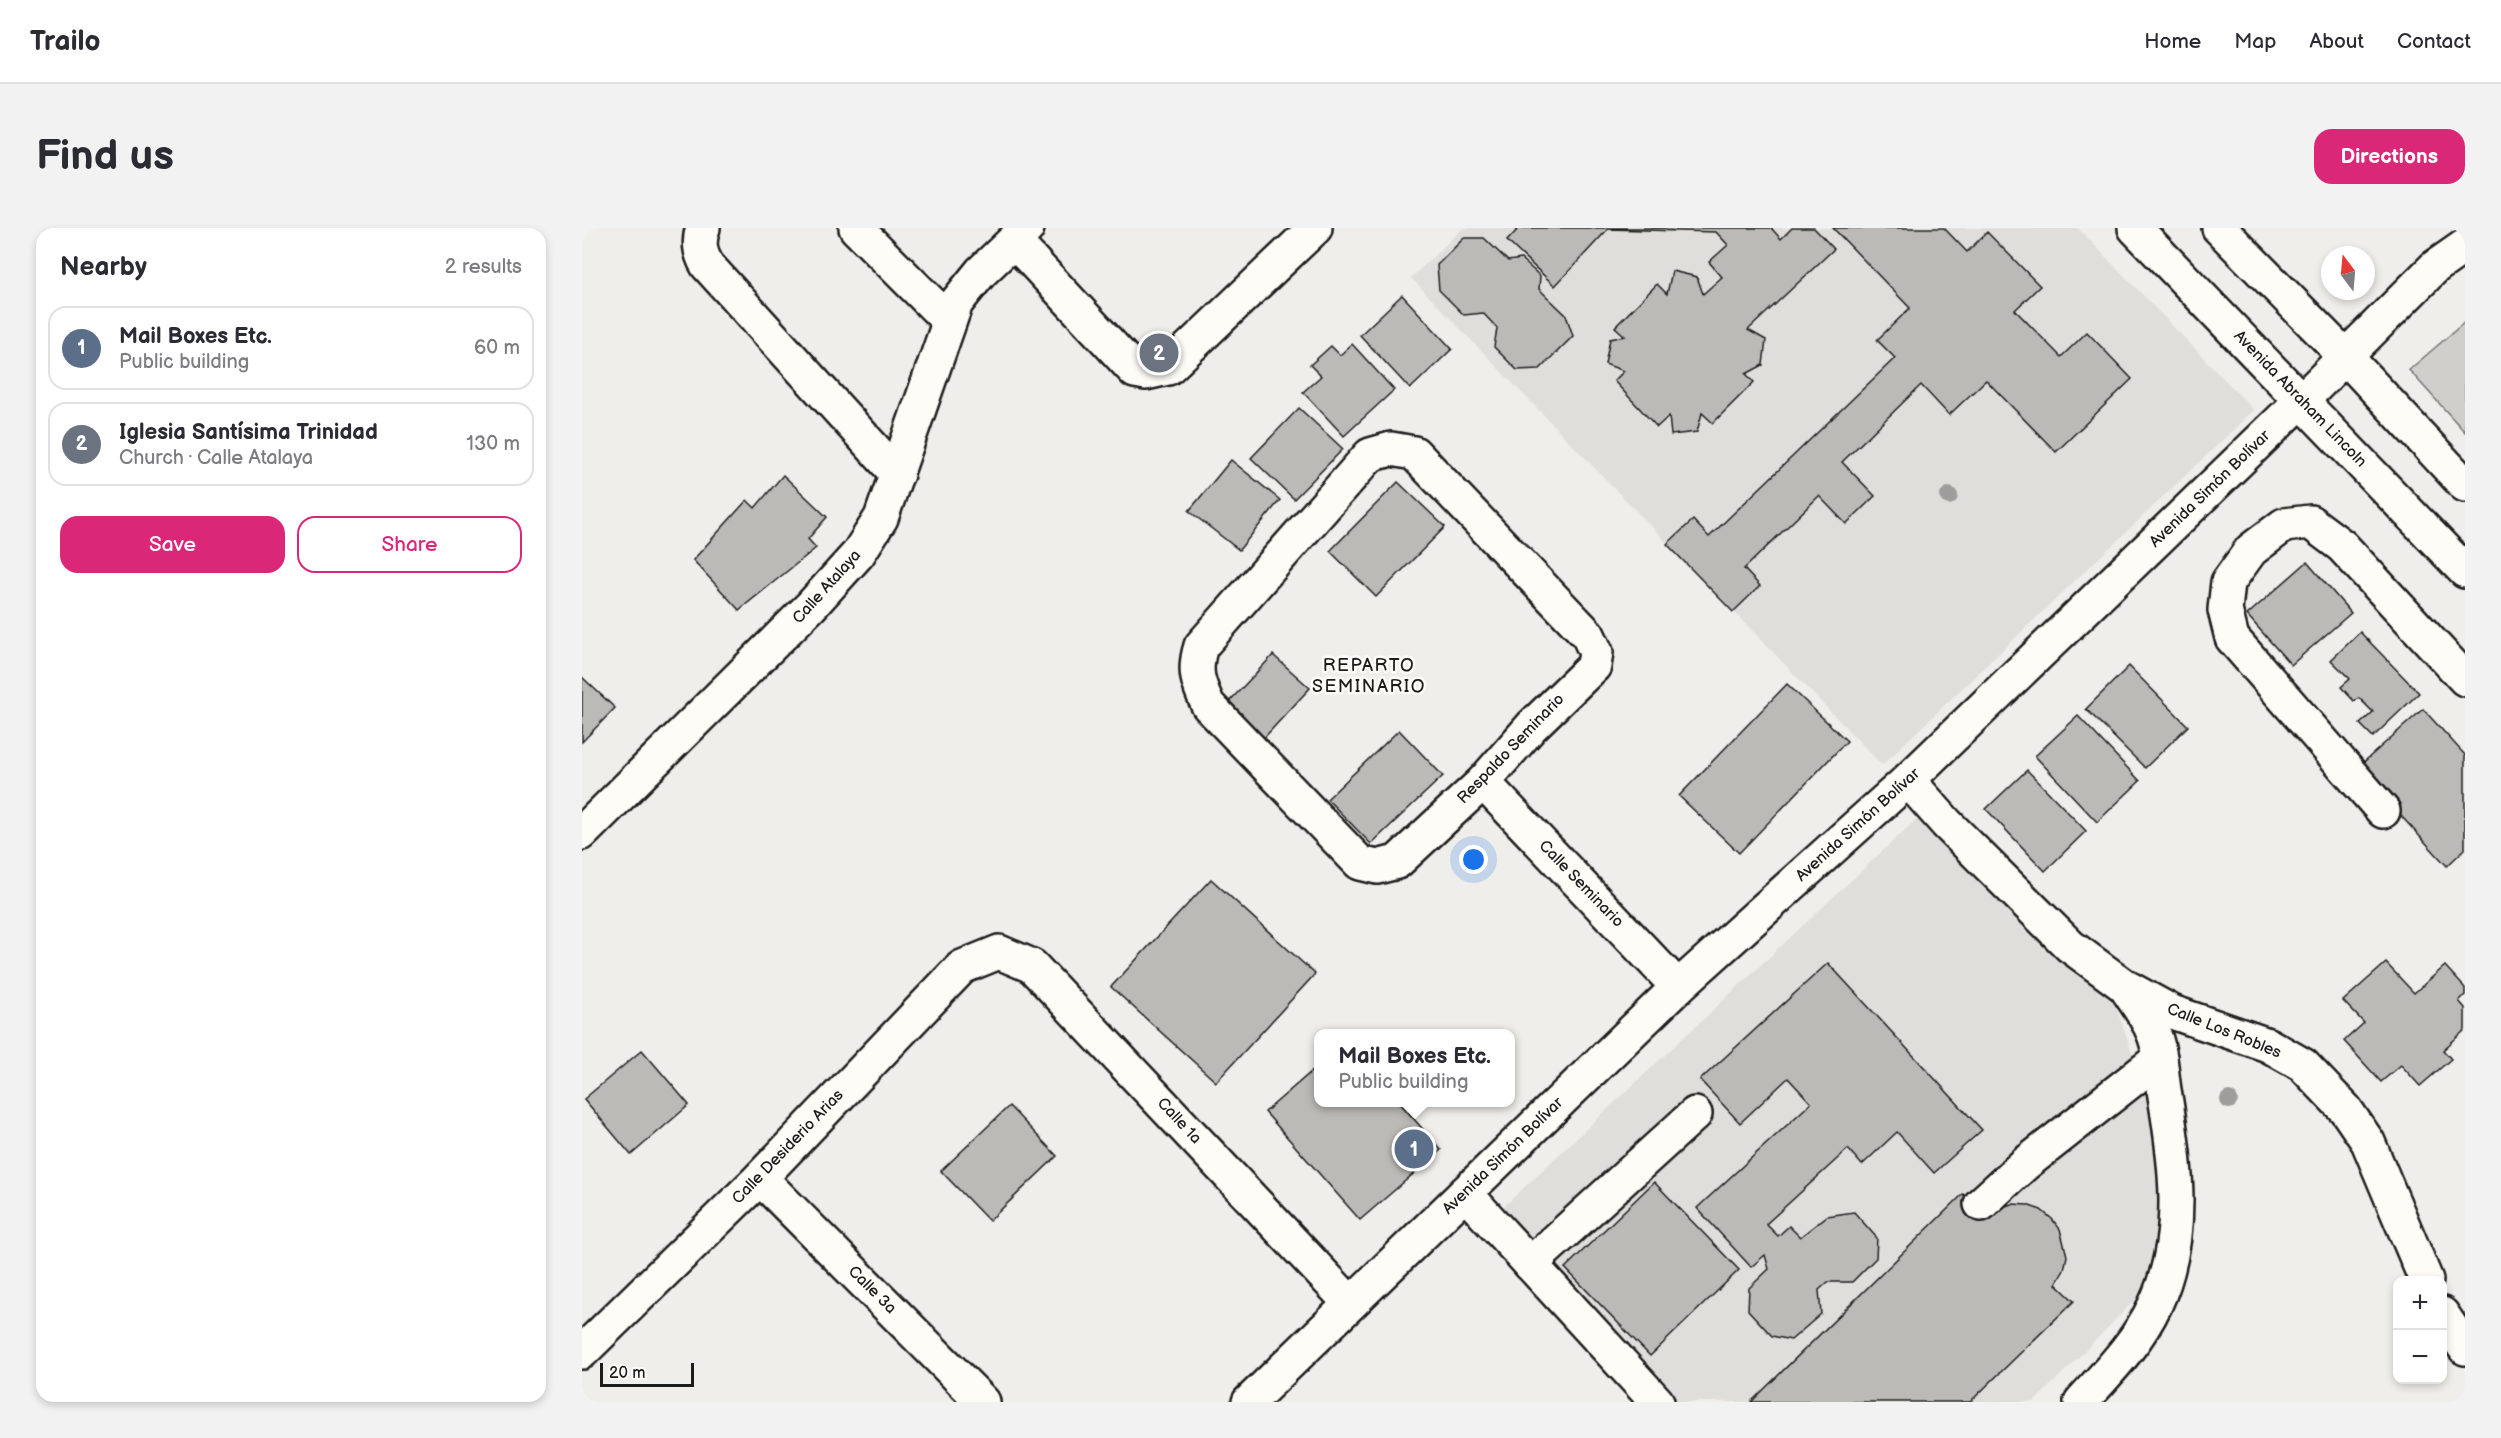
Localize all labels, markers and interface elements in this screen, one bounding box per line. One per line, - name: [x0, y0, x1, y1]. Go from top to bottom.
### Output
- text: Trailo: [30, 25, 101, 58]
- text: Home: [2144, 29, 2201, 54]
- text: Map: [2234, 29, 2276, 54]
- text: About: [2309, 29, 2364, 54]
- text: Contact: [2397, 29, 2471, 54]
- button: Directions: [2314, 129, 2465, 184]
- text: Find us: [36, 131, 174, 182]
- north arrow: [2321, 246, 2375, 300]
- text: Nearby: [60, 252, 147, 283]
- text: 2 results: [445, 255, 522, 279]
- text: Mail Boxes Etc.: [119, 323, 272, 350]
- street label: Avenida Abraham Lincoln: [2230, 327, 2370, 471]
- pin: 2: [1140, 330, 1178, 376]
- text: 1: [77, 336, 86, 360]
- text: 60 m: [474, 336, 520, 360]
- text: Public building: [119, 350, 249, 374]
- text: Iglesia Santísima Trinidad: [119, 419, 378, 446]
- street label: Avenida Simón Bolívar: [2146, 426, 2274, 551]
- text: 2: [76, 432, 87, 456]
- text: 130 m: [466, 432, 520, 456]
- text: Church · Calle Atalaya: [119, 446, 313, 470]
- button: Save: [60, 516, 285, 573]
- button: Share: [297, 516, 522, 573]
- street label: Calle Atalaya: [789, 546, 865, 628]
- district label: REPARTO SEMINARIO: [1312, 655, 1426, 697]
- street label: Respaldo Seminario: [1454, 690, 1568, 808]
- street label: Avenida Simón Bolívar: [1792, 764, 1924, 886]
- street label: Calle Seminario: [1535, 836, 1627, 932]
- your location: [1459, 845, 1488, 874]
- street label: Calle Los Robles: [2164, 999, 2284, 1063]
- popup: [1314, 1029, 1515, 1107]
- text: Mail Boxes Etc.: [1338, 1043, 1491, 1070]
- text: Public building: [1338, 1070, 1468, 1094]
- street label: Calle Desiderio Arias: [728, 1086, 848, 1208]
- street label: Avenida Simón Bolívar: [1439, 1093, 1567, 1218]
- street label: Calle 1a: [1153, 1094, 1205, 1148]
- pin: 1: [1394, 1126, 1434, 1172]
- street label: Calle 3a: [844, 1262, 900, 1318]
- map controls: [2393, 1276, 2447, 1384]
- button: +: [2393, 1276, 2447, 1330]
- button: −: [2393, 1330, 2447, 1384]
- scale bar: [600, 1360, 694, 1388]
- text: 20 m: [609, 1364, 645, 1383]

